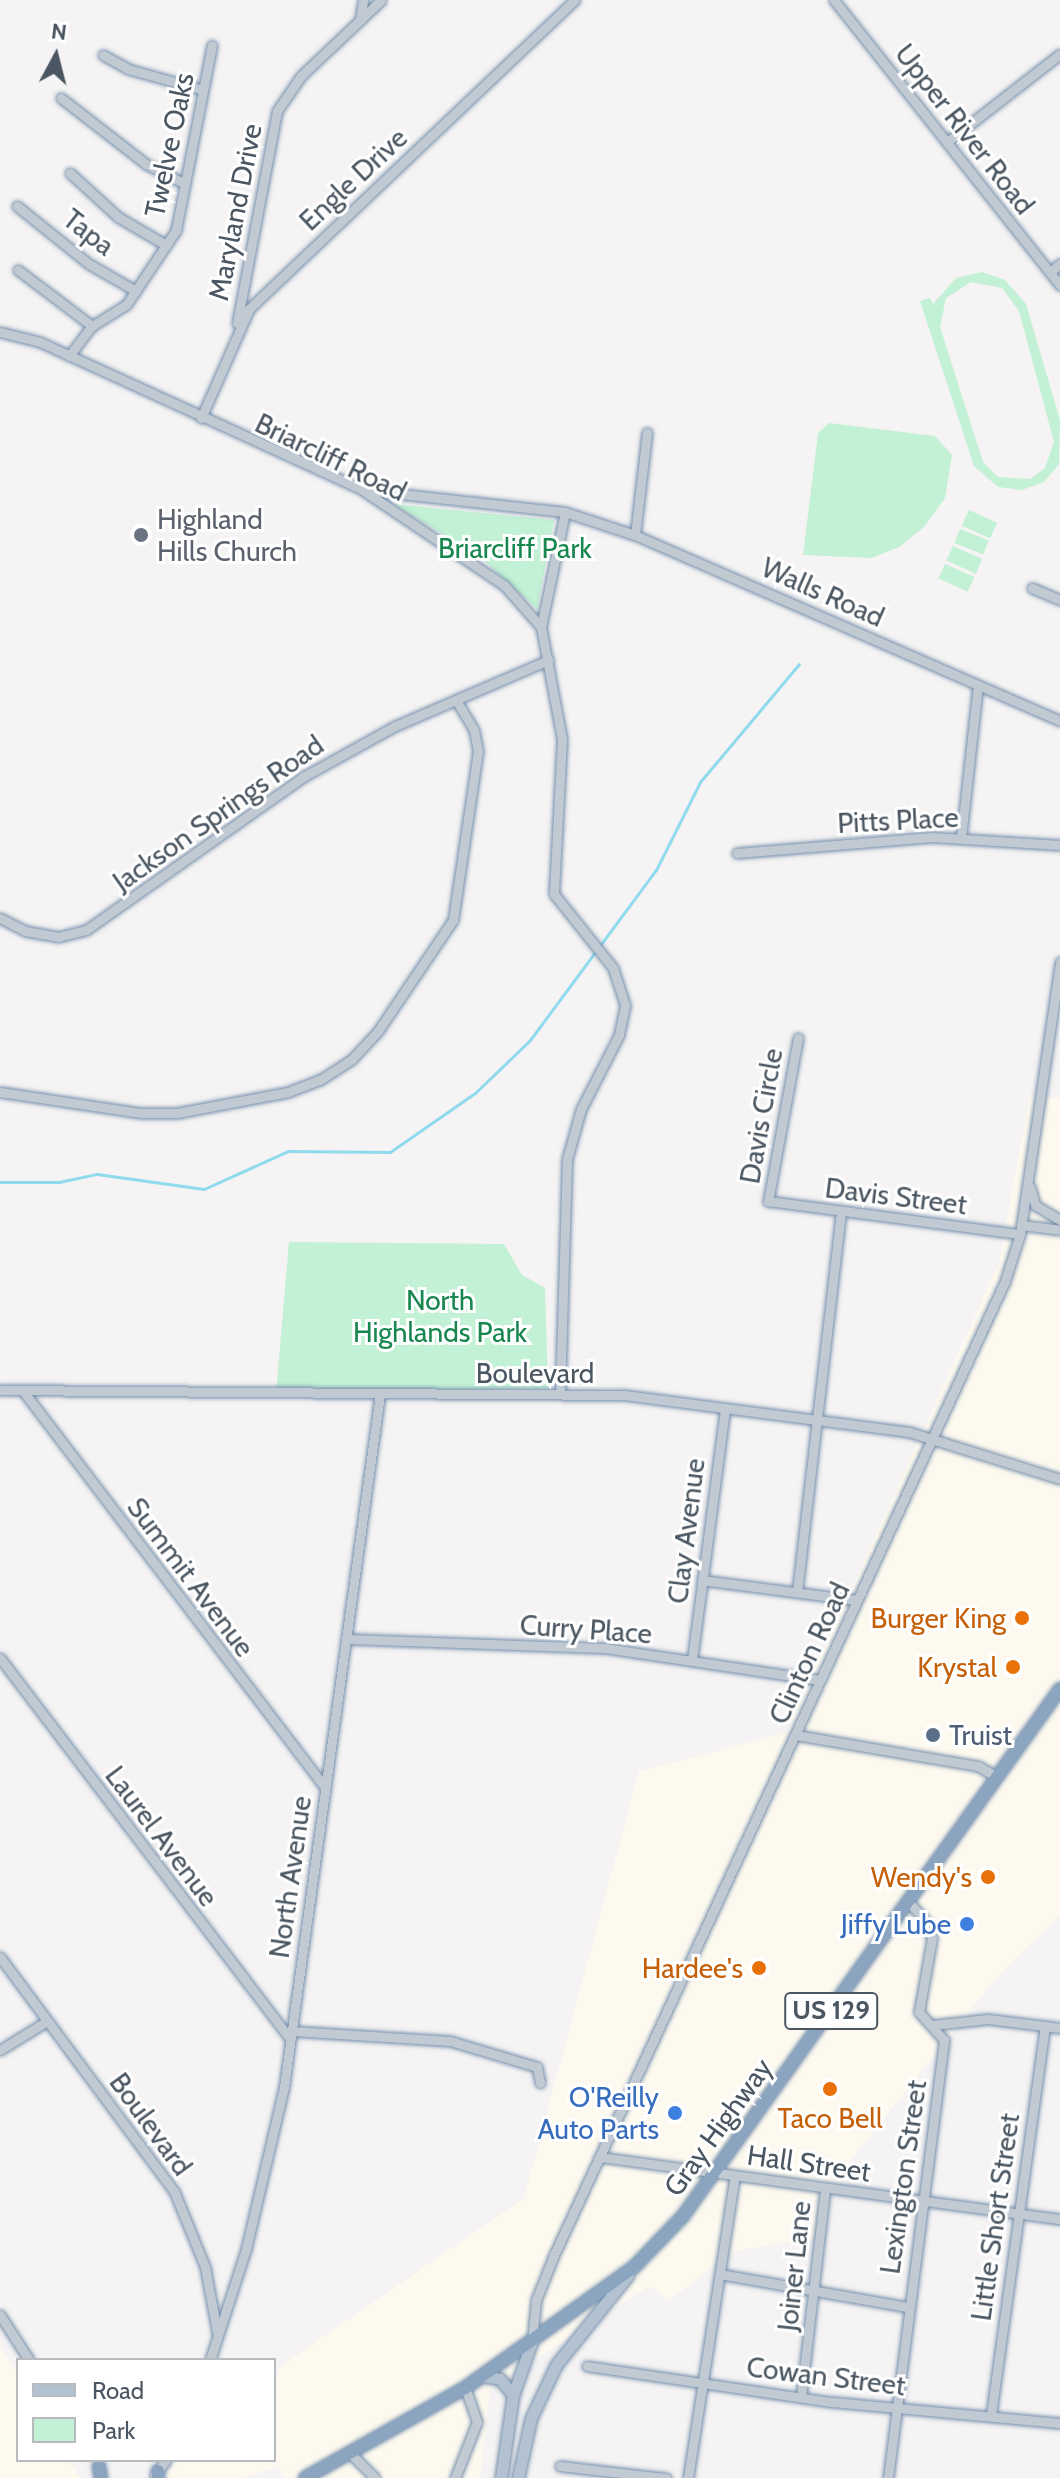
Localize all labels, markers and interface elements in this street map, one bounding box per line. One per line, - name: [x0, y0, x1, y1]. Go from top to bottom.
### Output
- north arrow: [16, 16, 96, 96]
- text: N: [50, 17, 68, 46]
- street label: Upper River Road: [888, 37, 1042, 221]
- street label: Twelve Oaks: [137, 70, 201, 220]
- street label: Maryland Drive: [201, 121, 269, 303]
- street label: Engle Drive: [292, 121, 414, 237]
- street label: Tapa: [57, 202, 121, 262]
- street label: Briarcliff Road: [250, 406, 412, 508]
- place label: Highland Hills Church: [157, 502, 297, 568]
- marker: Highland Hills Church: [132, 526, 150, 544]
- park label: Briarcliff Park: [438, 531, 592, 565]
- street label: Walls Road: [756, 550, 890, 634]
- street label: Jackson Springs Road: [106, 728, 330, 898]
- street label: Pitts Place: [837, 800, 959, 840]
- street label: Davis Circle: [733, 1046, 789, 1186]
- street label: Davis Street: [823, 1171, 969, 1221]
- park label: North Highlands Park: [353, 1283, 527, 1349]
- street label: Boulevard: [476, 1356, 594, 1390]
- street label: Clay Avenue: [660, 1457, 712, 1605]
- street label: Summit Avenue: [120, 1491, 262, 1663]
- street label: Clinton Road: [762, 1577, 856, 1729]
- place label: Burger King: [871, 1601, 1006, 1635]
- street label: Curry Place: [519, 1608, 653, 1650]
- marker: Burger King: [1013, 1609, 1031, 1627]
- place label: Krystal: [917, 1650, 997, 1684]
- marker: Krystal: [1004, 1658, 1022, 1676]
- place label: Truist: [949, 1718, 1012, 1752]
- marker: Truist: [924, 1726, 942, 1744]
- street label: Laurel Avenue: [98, 1759, 226, 1913]
- street label: North Avenue: [262, 1794, 318, 1960]
- place label: Wendy's: [871, 1860, 972, 1894]
- marker: Wendy's: [979, 1868, 997, 1886]
- place label: Jiffy Lube: [841, 1907, 951, 1941]
- marker: Jiffy Lube: [958, 1915, 976, 1933]
- place label: Hardee's: [642, 1951, 743, 1985]
- marker: Hardee's: [750, 1959, 768, 1977]
- road number: US 129: [783, 1989, 879, 2033]
- street label: Gray Highway: [657, 2052, 779, 2202]
- street label: Boulevard: [103, 2066, 199, 2182]
- street label: Lexington Street: [873, 2078, 933, 2276]
- place label: O'Reilly Auto Parts: [537, 2080, 659, 2146]
- marker: Taco Bell: [821, 2080, 839, 2098]
- place label: Taco Bell: [777, 2101, 883, 2135]
- marker: O'Reilly Auto Parts: [666, 2104, 684, 2122]
- street label: Little Short Street: [964, 2111, 1026, 2323]
- street label: Hall Street: [745, 2138, 873, 2188]
- street label: Joiner Lane: [770, 2199, 818, 2333]
- street label: Cowan Street: [745, 2350, 907, 2402]
- legend: [16, 2358, 276, 2462]
- text: Road: [92, 2376, 144, 2405]
- text: Park: [92, 2416, 135, 2445]

